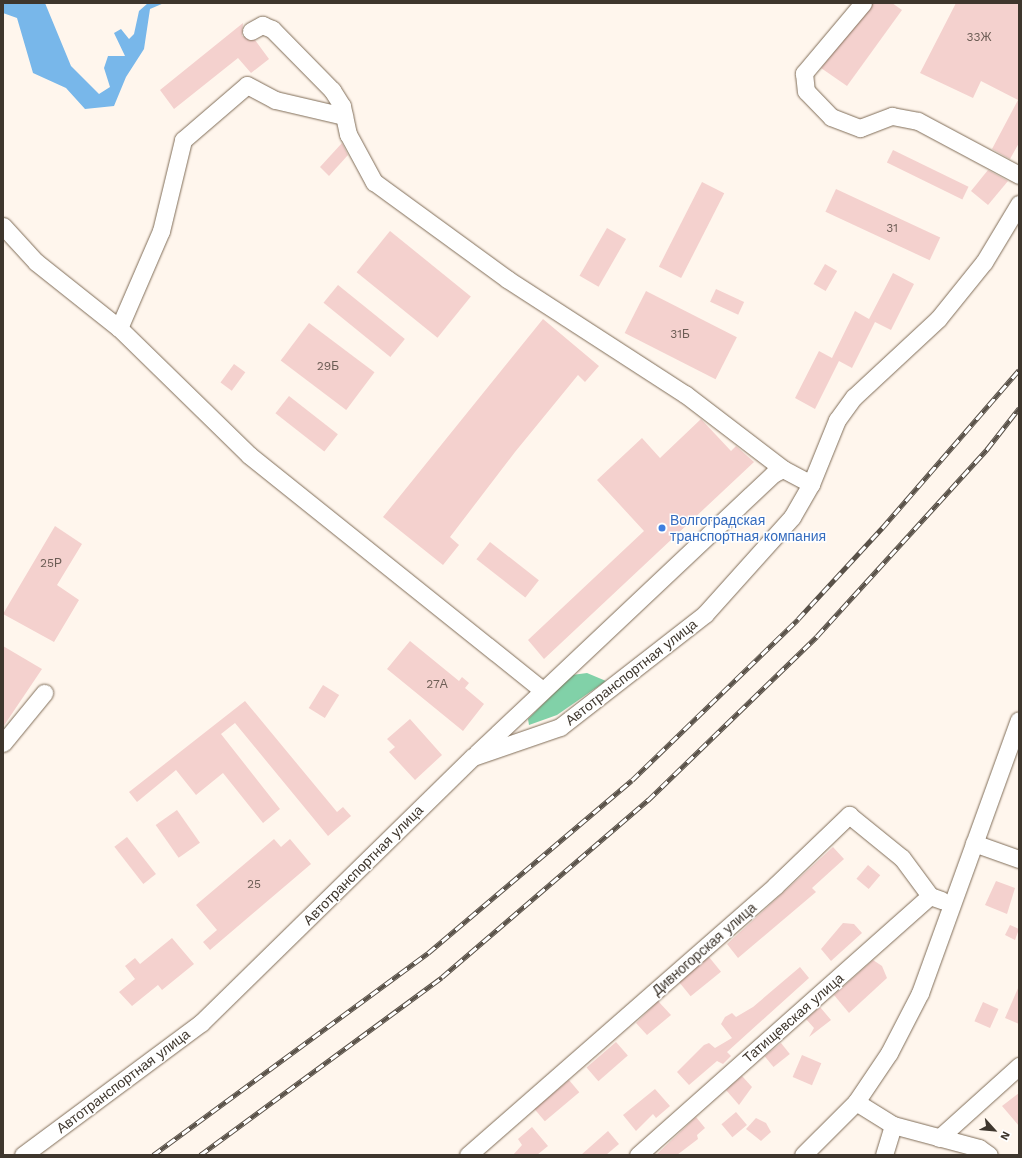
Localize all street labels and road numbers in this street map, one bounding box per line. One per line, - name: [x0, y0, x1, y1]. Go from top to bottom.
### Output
- street label: Автотранспортная улица: [562, 615, 700, 729]
- street label: Автотранспортная улица: [300, 802, 426, 928]
- street label: Дивногорская улица: [648, 899, 760, 999]
- street label: Татищевская улица: [739, 970, 847, 1066]
- street label: Автотранспортная улица: [53, 1025, 193, 1137]

